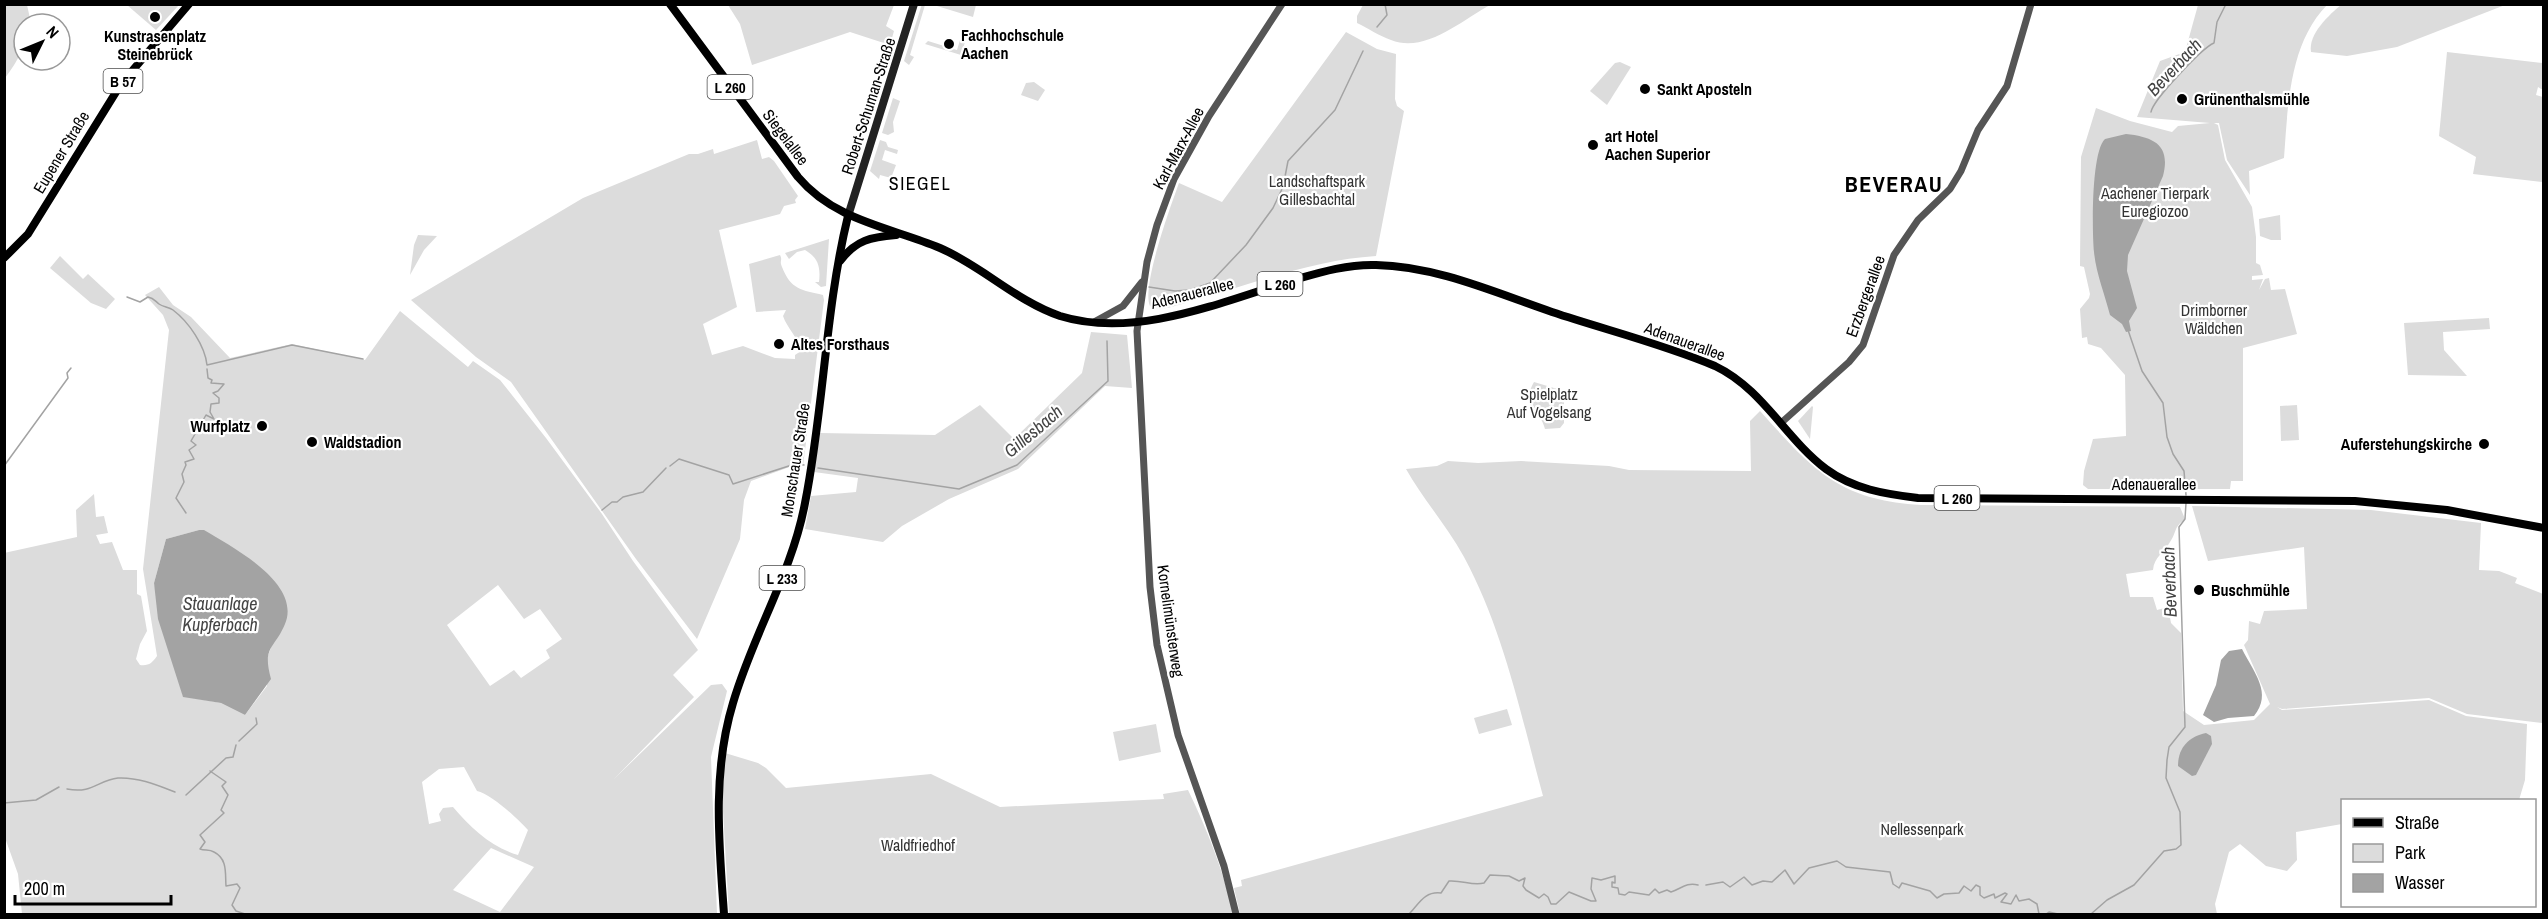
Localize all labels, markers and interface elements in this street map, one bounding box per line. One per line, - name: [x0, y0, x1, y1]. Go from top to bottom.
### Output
- marker: Kunstrasenplatz Steinebrück: [148, 10, 162, 24]
- north arrow: [12, 12, 72, 72]
- text: N: [42, 21, 64, 43]
- place label: Fachhochschule Aachen: [961, 24, 1064, 64]
- place label: Kunstrasenplatz Steinebrück: [104, 25, 206, 65]
- water label: Beverbach: [2141, 33, 2207, 101]
- street label: Robert-Schuman-Straße: [835, 35, 901, 177]
- marker: Fachhochschule Aachen: [942, 37, 956, 51]
- road number: B 57: [104, 69, 142, 93]
- road number: L 260: [708, 75, 752, 99]
- place label: Sankt Aposteln: [1657, 78, 1752, 100]
- marker: Sankt Aposteln: [1638, 82, 1652, 96]
- place label: Grünenthalsmühle: [2194, 88, 2310, 110]
- marker: Grünenthalsmühle: [2175, 92, 2189, 106]
- street label: Karl-Marx-Allee: [1147, 103, 1209, 193]
- street label: Siegelallee: [758, 104, 814, 170]
- street label: Eupener Straße: [28, 107, 94, 197]
- place label: art Hotel Aachen Superior: [1605, 125, 1711, 165]
- marker: art Hotel Aachen Superior: [1586, 138, 1600, 152]
- district label: BEVERAU: [1845, 169, 1943, 199]
- park label: Landschaftspark Gillesbachtal: [1269, 170, 1366, 210]
- district label: SIEGEL: [889, 171, 951, 196]
- park label: Aachener Tierpark Euregiozoo: [2100, 182, 2210, 222]
- street label: Erzbergerallee: [1840, 252, 1890, 340]
- street label: Adenauerallee: [1147, 272, 1236, 314]
- road number: L 260: [1258, 272, 1302, 296]
- park label: Drimborner Wäldchen: [2181, 299, 2248, 339]
- street label: Adenauerallee: [1641, 316, 1729, 366]
- place label: Altes Forsthaus: [791, 333, 890, 355]
- marker: Altes Forsthaus: [772, 337, 786, 351]
- park label: Spielplatz Auf Vogelsang: [1506, 383, 1592, 423]
- water label: Gillesbach: [998, 399, 1068, 463]
- street label: Monschauer Straße: [775, 401, 815, 519]
- place label: Wurfplatz: [190, 415, 250, 437]
- marker: Wurfplatz: [255, 419, 269, 433]
- place label: Waldstadion: [324, 431, 402, 453]
- place label: Auferstehungskirche: [2341, 433, 2472, 455]
- marker: Waldstadion: [305, 435, 319, 449]
- marker: Auferstehungskirche: [2477, 437, 2491, 451]
- street label: Adenauerallee: [2111, 473, 2196, 495]
- road number: L 260: [1934, 486, 1980, 510]
- water label: Beverbach: [2155, 546, 2183, 618]
- street label: Kornelimünsterweg: [1152, 564, 1190, 679]
- road number: L 233: [760, 566, 804, 590]
- place label: Buschmühle: [2211, 579, 2290, 601]
- marker: Buschmühle: [2192, 583, 2206, 597]
- water label: Stauanlage Kupferbach: [182, 591, 258, 637]
- legend: [2341, 799, 2536, 907]
- text: Straße: [2395, 810, 2439, 835]
- park label: Nellessenpark: [1880, 818, 1964, 840]
- park label: Waldfriedhof: [881, 834, 955, 856]
- text: Park: [2395, 840, 2426, 865]
- scale bar: [15, 868, 171, 906]
- text: Wasser: [2395, 870, 2445, 895]
- text: 200 m: [24, 876, 65, 901]

